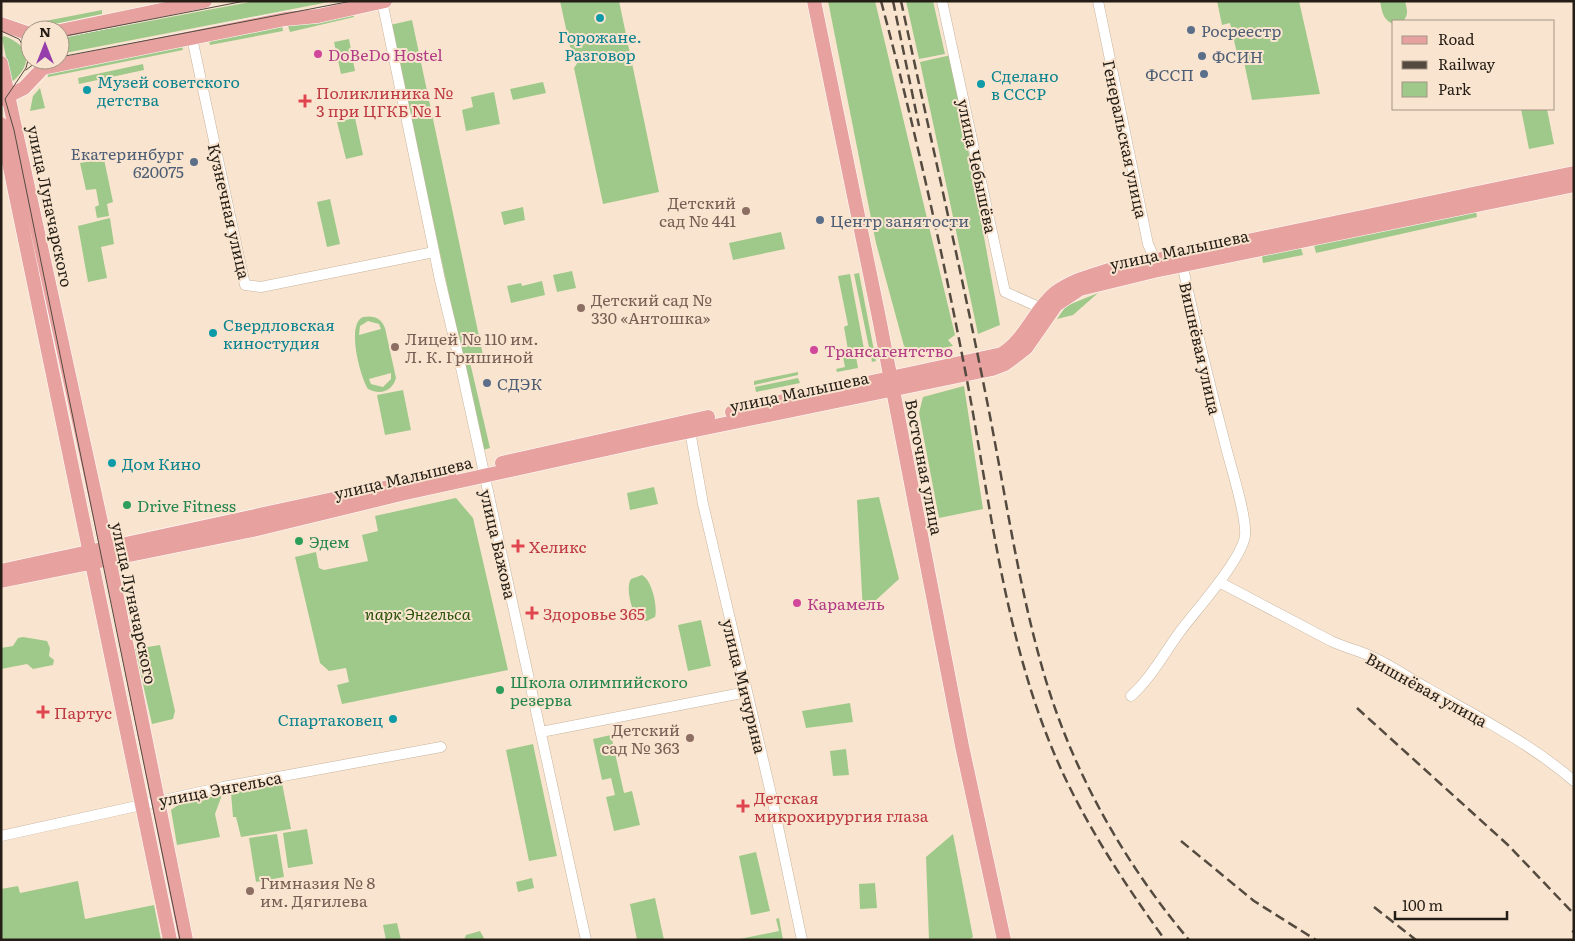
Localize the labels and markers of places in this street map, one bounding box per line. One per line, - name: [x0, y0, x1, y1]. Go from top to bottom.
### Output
- marker: Горожане. Разговор: [594, 12, 606, 24]
- place label: Росреестр: [1201, 18, 1281, 42]
- place label: Горожане. Разговор: [558, 24, 642, 66]
- marker: Росреестр: [1185, 24, 1197, 36]
- place label: DoBeDo Hostel: [328, 42, 443, 66]
- place label: ФСИН: [1212, 44, 1263, 68]
- marker: DoBeDo Hostel: [312, 48, 324, 60]
- marker: ФСИН: [1196, 50, 1208, 62]
- place label: ФССП: [1145, 62, 1194, 86]
- place label: Сделано в СССР: [991, 63, 1059, 105]
- marker: ФССП: [1198, 68, 1210, 80]
- place label: Музей советского детства: [97, 69, 240, 111]
- marker: Сделано в СССР: [975, 78, 987, 90]
- place label: Поликлиника № 3 при ЦГКБ № 1: [316, 80, 453, 122]
- marker: Музей советского детства: [81, 84, 93, 96]
- marker: Поликлиника № 3 при ЦГКБ № 1: [298, 94, 312, 108]
- place label: Екатеринбург 620075: [70, 141, 184, 183]
- marker: Екатеринбург 620075: [188, 156, 200, 168]
- place label: Детский сад № 441: [659, 190, 736, 232]
- marker: Детский сад № 441: [740, 205, 752, 217]
- place label: Центр занятости: [830, 208, 969, 232]
- marker: Центр занятости: [814, 214, 826, 226]
- place label: Детский сад № 330 «Антошка»: [591, 287, 712, 329]
- marker: Детский сад № 330 «Антошка»: [575, 302, 587, 314]
- place label: Свердловская киностудия: [223, 312, 335, 354]
- place label: Лицей № 110 им. Л. К. Гришиной: [405, 326, 539, 368]
- marker: Свердловская киностудия: [207, 327, 219, 339]
- place label: Трансагентство: [824, 338, 953, 362]
- marker: Лицей № 110 им. Л. К. Гришиной: [389, 341, 401, 353]
- marker: Трансагентство: [808, 344, 820, 356]
- place label: СДЭК: [497, 371, 542, 395]
- marker: СДЭК: [481, 377, 493, 389]
- place label: Дом Кино: [122, 451, 201, 475]
- marker: Дом Кино: [106, 457, 118, 469]
- place label: Drive Fitness: [137, 493, 236, 517]
- marker: Drive Fitness: [121, 499, 133, 511]
- place label: Эдем: [309, 529, 349, 553]
- place label: Хеликс: [529, 534, 587, 558]
- marker: Эдем: [293, 535, 305, 547]
- marker: Хеликс: [511, 539, 525, 553]
- place label: Карамель: [807, 591, 885, 615]
- marker: Карамель: [791, 597, 803, 609]
- place label: Здоровье 365: [543, 601, 645, 625]
- marker: Здоровье 365: [525, 606, 539, 620]
- place label: Школа олимпийского резерва: [510, 669, 688, 711]
- marker: Школа олимпийского резерва: [494, 684, 506, 696]
- place label: Партус: [54, 700, 112, 724]
- marker: Партус: [36, 705, 50, 719]
- place label: Спартаковец: [278, 707, 383, 731]
- marker: Спартаковец: [387, 713, 399, 725]
- place label: Детский сад № 363: [601, 717, 680, 759]
- marker: Детский сад № 363: [684, 732, 696, 744]
- place label: Детская микрохирургия глаза: [754, 785, 929, 827]
- marker: Детская микрохирургия глаза: [736, 799, 750, 813]
- place label: Гимназия № 8 им. Дягилева: [260, 870, 375, 912]
- marker: Гимназия № 8 им. Дягилева: [244, 885, 256, 897]

